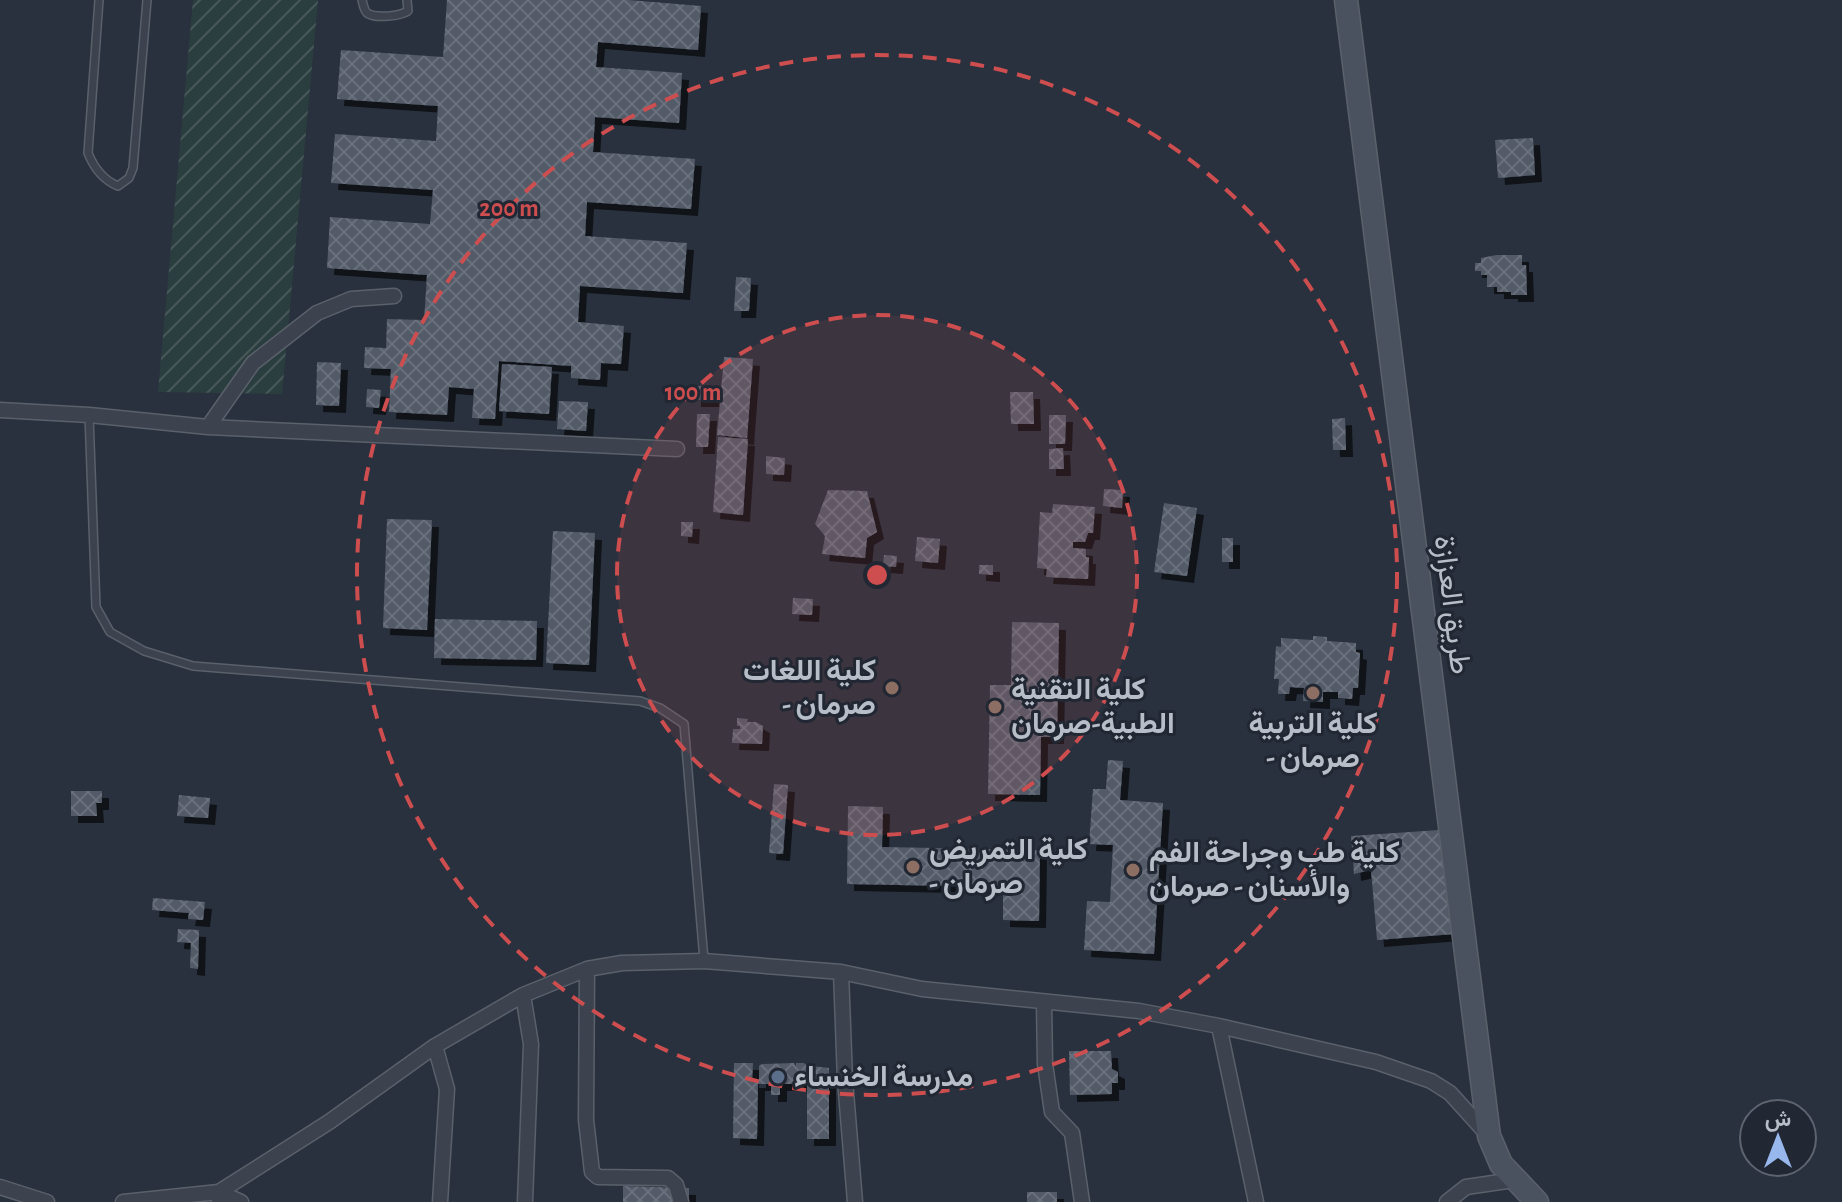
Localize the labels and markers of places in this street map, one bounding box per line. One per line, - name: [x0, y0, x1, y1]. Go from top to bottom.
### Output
- centre of rings: [863, 561, 891, 589]
- place label: كلية اللغات - صرمان: [743, 656, 876, 722]
- place label: كلية التقنية الطبية-صرمان: [1011, 675, 1175, 741]
- marker: كلية اللغات - صرمان: [883, 679, 901, 697]
- marker: كلية التربية - صرمان: [1304, 684, 1322, 702]
- marker: كلية التقنية الطبية-صرمان: [986, 698, 1004, 716]
- place label: كلية التربية - صرمان: [1248, 709, 1378, 775]
- place label: كلية التمريض - صرمان: [929, 835, 1088, 901]
- place label: كلية طب وجراحة الفم والأسنان - صرمان: [1149, 838, 1400, 904]
- marker: كلية التمريض - صرمان: [904, 858, 922, 876]
- marker: كلية طب وجراحة الفم والأسنان - صرمان: [1124, 861, 1142, 879]
- place label: مدرسة الخنساء: [794, 1062, 973, 1094]
- marker: مدرسة الخنساء: [769, 1068, 787, 1086]

